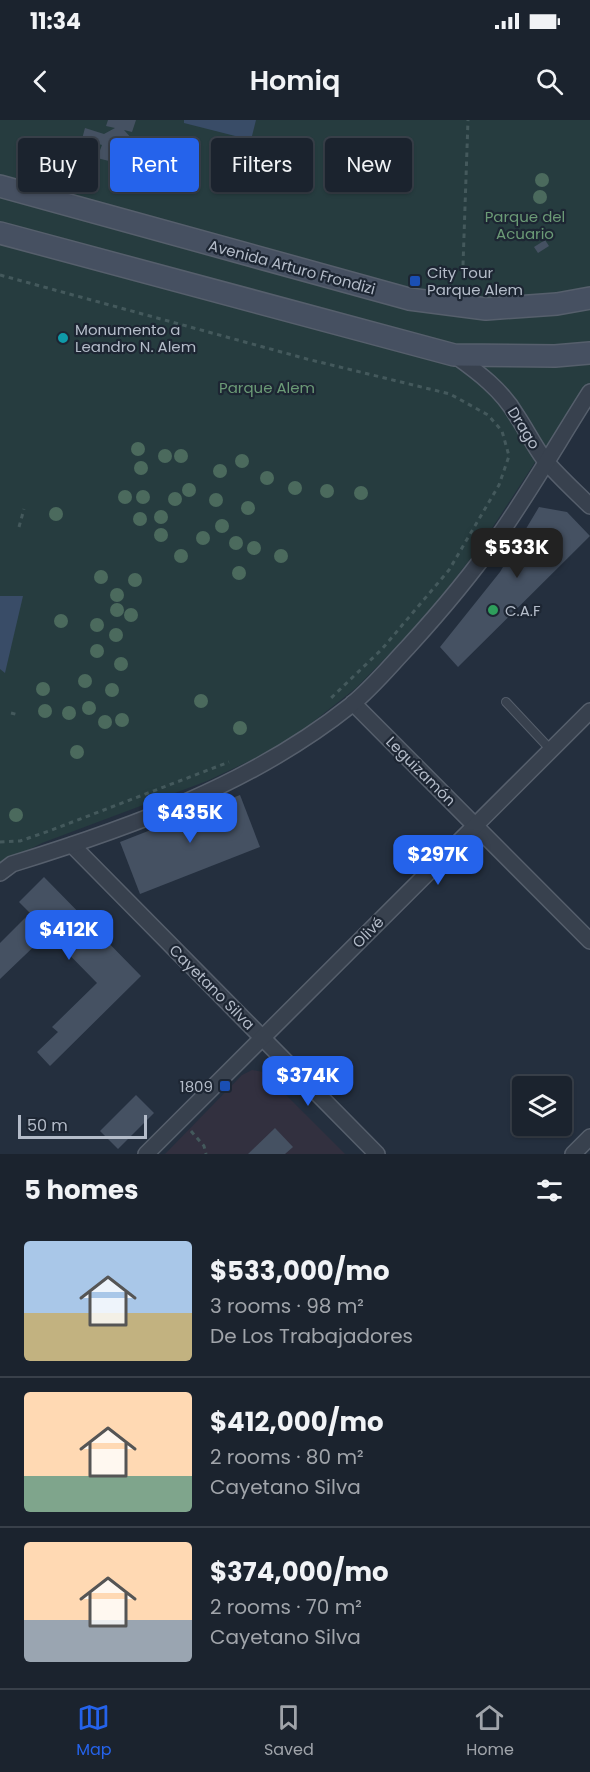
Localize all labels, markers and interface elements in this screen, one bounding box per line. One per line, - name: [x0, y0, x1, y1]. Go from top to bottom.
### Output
- text: 11:34: [30, 6, 81, 37]
- text: Homiq: [250, 62, 340, 99]
- icon: back: [24, 65, 57, 98]
- icon: search: [533, 65, 566, 98]
- chip: Buy: [18, 138, 98, 192]
- chip: Rent: [110, 138, 199, 192]
- chip: Filters: [211, 138, 313, 192]
- chip: New: [325, 138, 412, 192]
- park label: Parque del Acuario: [485, 206, 565, 244]
- street label: Avenida Arturo Frondizi: [206, 235, 378, 299]
- place label: City Tour Parque Alem: [427, 262, 523, 300]
- marker: City Tour Parque Alem: [408, 274, 422, 288]
- place label: Monumento a Leandro N. Alem: [75, 319, 196, 357]
- marker: Monumento a Leandro N. Alem: [56, 331, 70, 345]
- park label: Parque Alem: [219, 377, 315, 398]
- street label: Drago: [503, 403, 545, 453]
- pin: $533K: [475, 528, 559, 579]
- text: $533K: [485, 533, 549, 561]
- place label: C.A.F: [505, 600, 541, 621]
- marker: C.A.F: [486, 603, 500, 617]
- street label: Leguizamón: [381, 731, 461, 811]
- pin: $435K: [148, 793, 232, 844]
- text: $435K: [157, 798, 223, 826]
- pin: $297K: [396, 835, 480, 886]
- text: $297K: [407, 840, 469, 868]
- pin: $412K: [27, 910, 111, 961]
- street label: Olivé: [348, 912, 388, 952]
- text: $412K: [39, 915, 99, 943]
- street label: Cayetano Silva: [165, 940, 259, 1034]
- pin: $374K: [266, 1056, 350, 1107]
- text: $374K: [276, 1061, 340, 1089]
- place label: 1809: [180, 1076, 213, 1097]
- map controls: [512, 1076, 572, 1136]
- button: layers: [512, 1076, 572, 1136]
- marker: 1809: [218, 1079, 232, 1093]
- scale bar: [18, 1112, 147, 1139]
- text: 50 m: [27, 1114, 68, 1137]
- text: 5 homes: [24, 1172, 139, 1208]
- icon: filters: [533, 1174, 566, 1207]
- text: $533,000/mo: [210, 1253, 390, 1289]
- icon: home: [72, 1265, 144, 1337]
- text: 3 rooms · 98 m²: [210, 1292, 364, 1320]
- text: De Los Trabajadores: [210, 1322, 413, 1350]
- text: $412,000/mo: [210, 1404, 384, 1440]
- icon: home: [72, 1416, 144, 1488]
- text: 2 rooms · 80 m²: [210, 1443, 364, 1471]
- text: Cayetano Silva: [210, 1473, 361, 1501]
- text: $374,000/mo: [210, 1554, 389, 1590]
- icon: home: [72, 1566, 144, 1638]
- text: 2 rooms · 70 m²: [210, 1593, 362, 1621]
- text: Cayetano Silva: [210, 1623, 361, 1651]
- tab: Map: [76, 1701, 112, 1762]
- tab: Saved: [264, 1701, 314, 1762]
- tab: Home: [466, 1701, 514, 1762]

